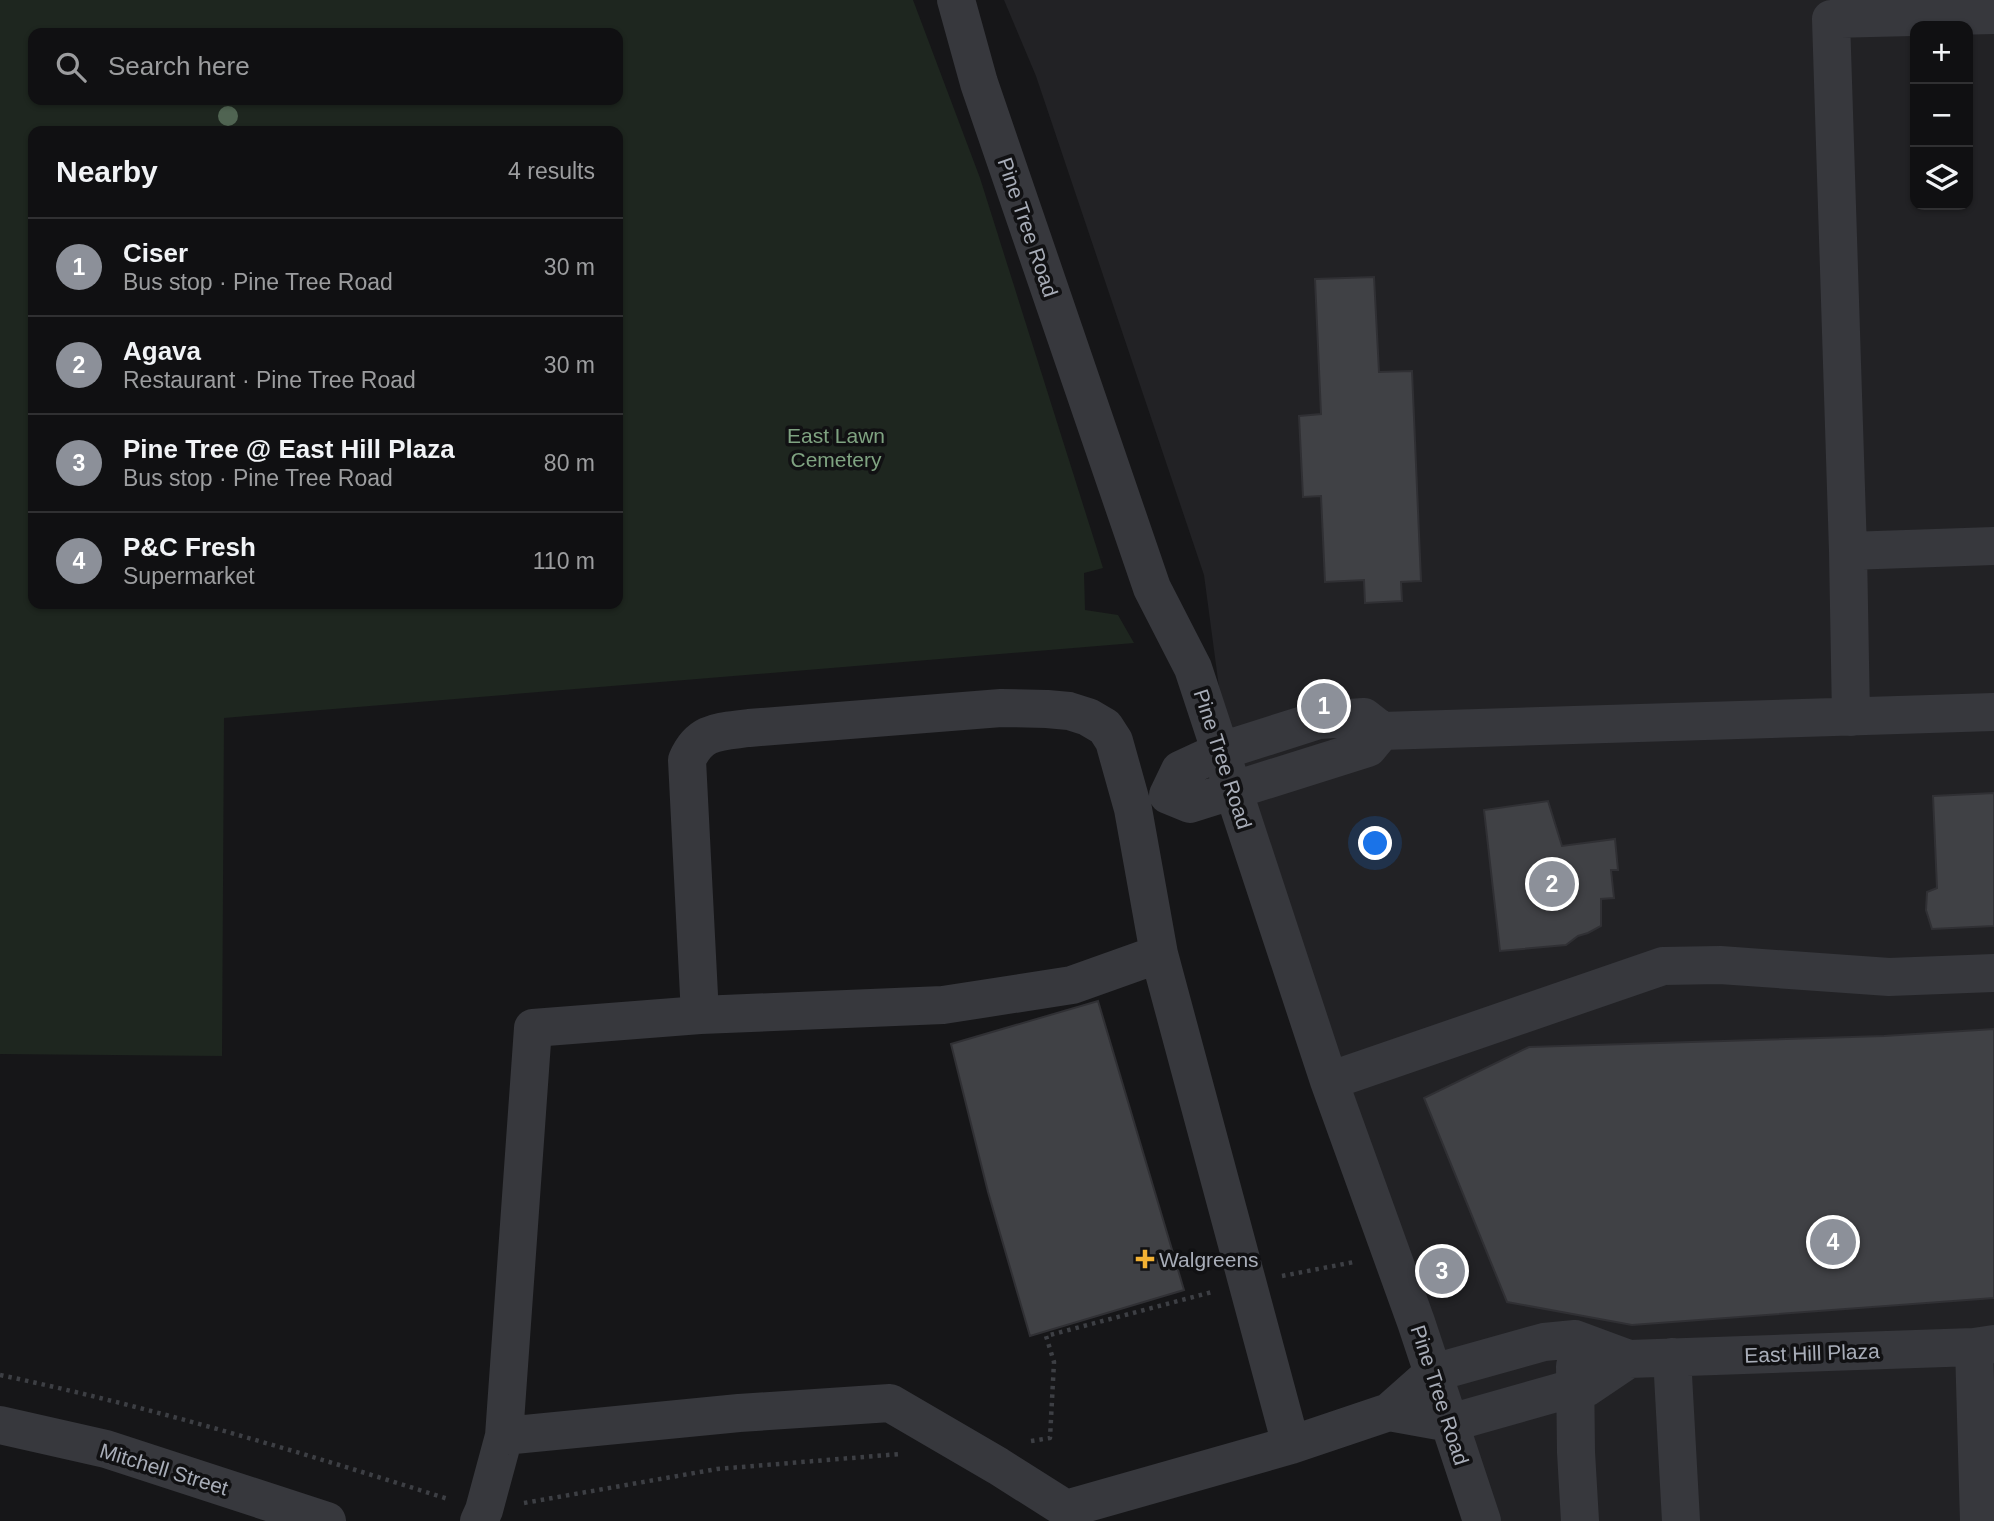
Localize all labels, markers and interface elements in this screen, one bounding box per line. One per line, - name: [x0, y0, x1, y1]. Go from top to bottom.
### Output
- map controls: [1910, 21, 1973, 210]
- button: +: [1910, 21, 1973, 84]
- search box: [28, 28, 623, 105]
- icon: search: [52, 48, 90, 86]
- text: Search here: [108, 51, 250, 81]
- button: −: [1910, 84, 1973, 147]
- button: layers: [1910, 147, 1973, 210]
- street label: Pine Tree Road: [993, 154, 1063, 300]
- text: Nearby: [56, 155, 158, 188]
- text: 4 results: [508, 158, 595, 184]
- text: Ciser: [123, 238, 188, 268]
- text: 1: [73, 254, 85, 280]
- text: 30 m: [544, 254, 595, 280]
- text: Bus stop · Pine Tree Road: [123, 269, 393, 295]
- text: Agava: [123, 336, 201, 366]
- text: 2: [73, 352, 85, 378]
- text: 30 m: [544, 352, 595, 378]
- text: Restaurant · Pine Tree Road: [123, 367, 416, 393]
- park label: East Lawn Cemetery: [787, 424, 885, 471]
- text: Pine Tree @ East Hill Plaza: [123, 434, 455, 464]
- text: 3: [73, 450, 85, 476]
- text: 80 m: [544, 450, 595, 476]
- text: Bus stop · Pine Tree Road: [123, 465, 393, 491]
- text: P&C Fresh: [123, 532, 256, 562]
- text: 4: [73, 548, 85, 574]
- text: 110 m: [533, 548, 595, 574]
- text: Supermarket: [123, 563, 255, 589]
- pin: 1: [1301, 680, 1347, 732]
- street label: Pine Tree Road: [1190, 686, 1256, 832]
- your location: [1358, 826, 1392, 860]
- pin: 2: [1529, 858, 1575, 910]
- pin: 4: [1810, 1216, 1856, 1268]
- pin: 3: [1419, 1245, 1465, 1297]
- place label: Walgreens: [1159, 1248, 1259, 1271]
- marker: Walgreens: [1137, 1251, 1153, 1267]
- street label: Pine Tree Road: [1407, 1322, 1473, 1468]
- street label: East Hill Plaza: [1744, 1339, 1880, 1367]
- street label: Mitchell Street: [97, 1439, 231, 1499]

